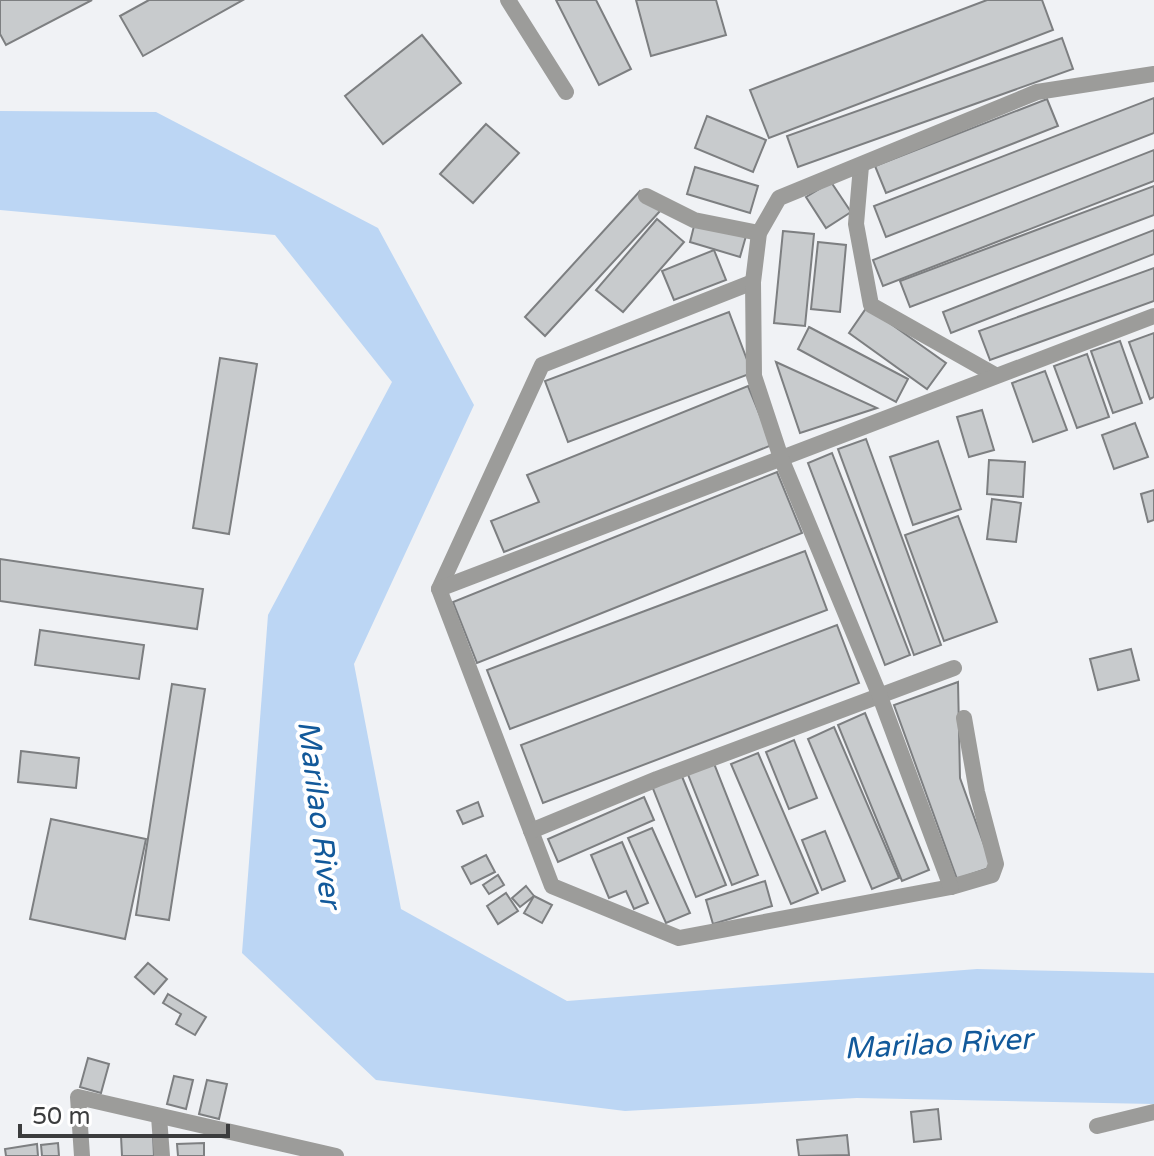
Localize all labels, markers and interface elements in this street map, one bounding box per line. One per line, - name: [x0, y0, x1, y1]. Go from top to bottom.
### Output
- water label: Marilao River: [289, 718, 349, 913]
- water label: Marilao River: [843, 1020, 1036, 1067]
- scale bar: [20, 1088, 228, 1138]
- text: 50 m: [32, 1102, 90, 1131]

